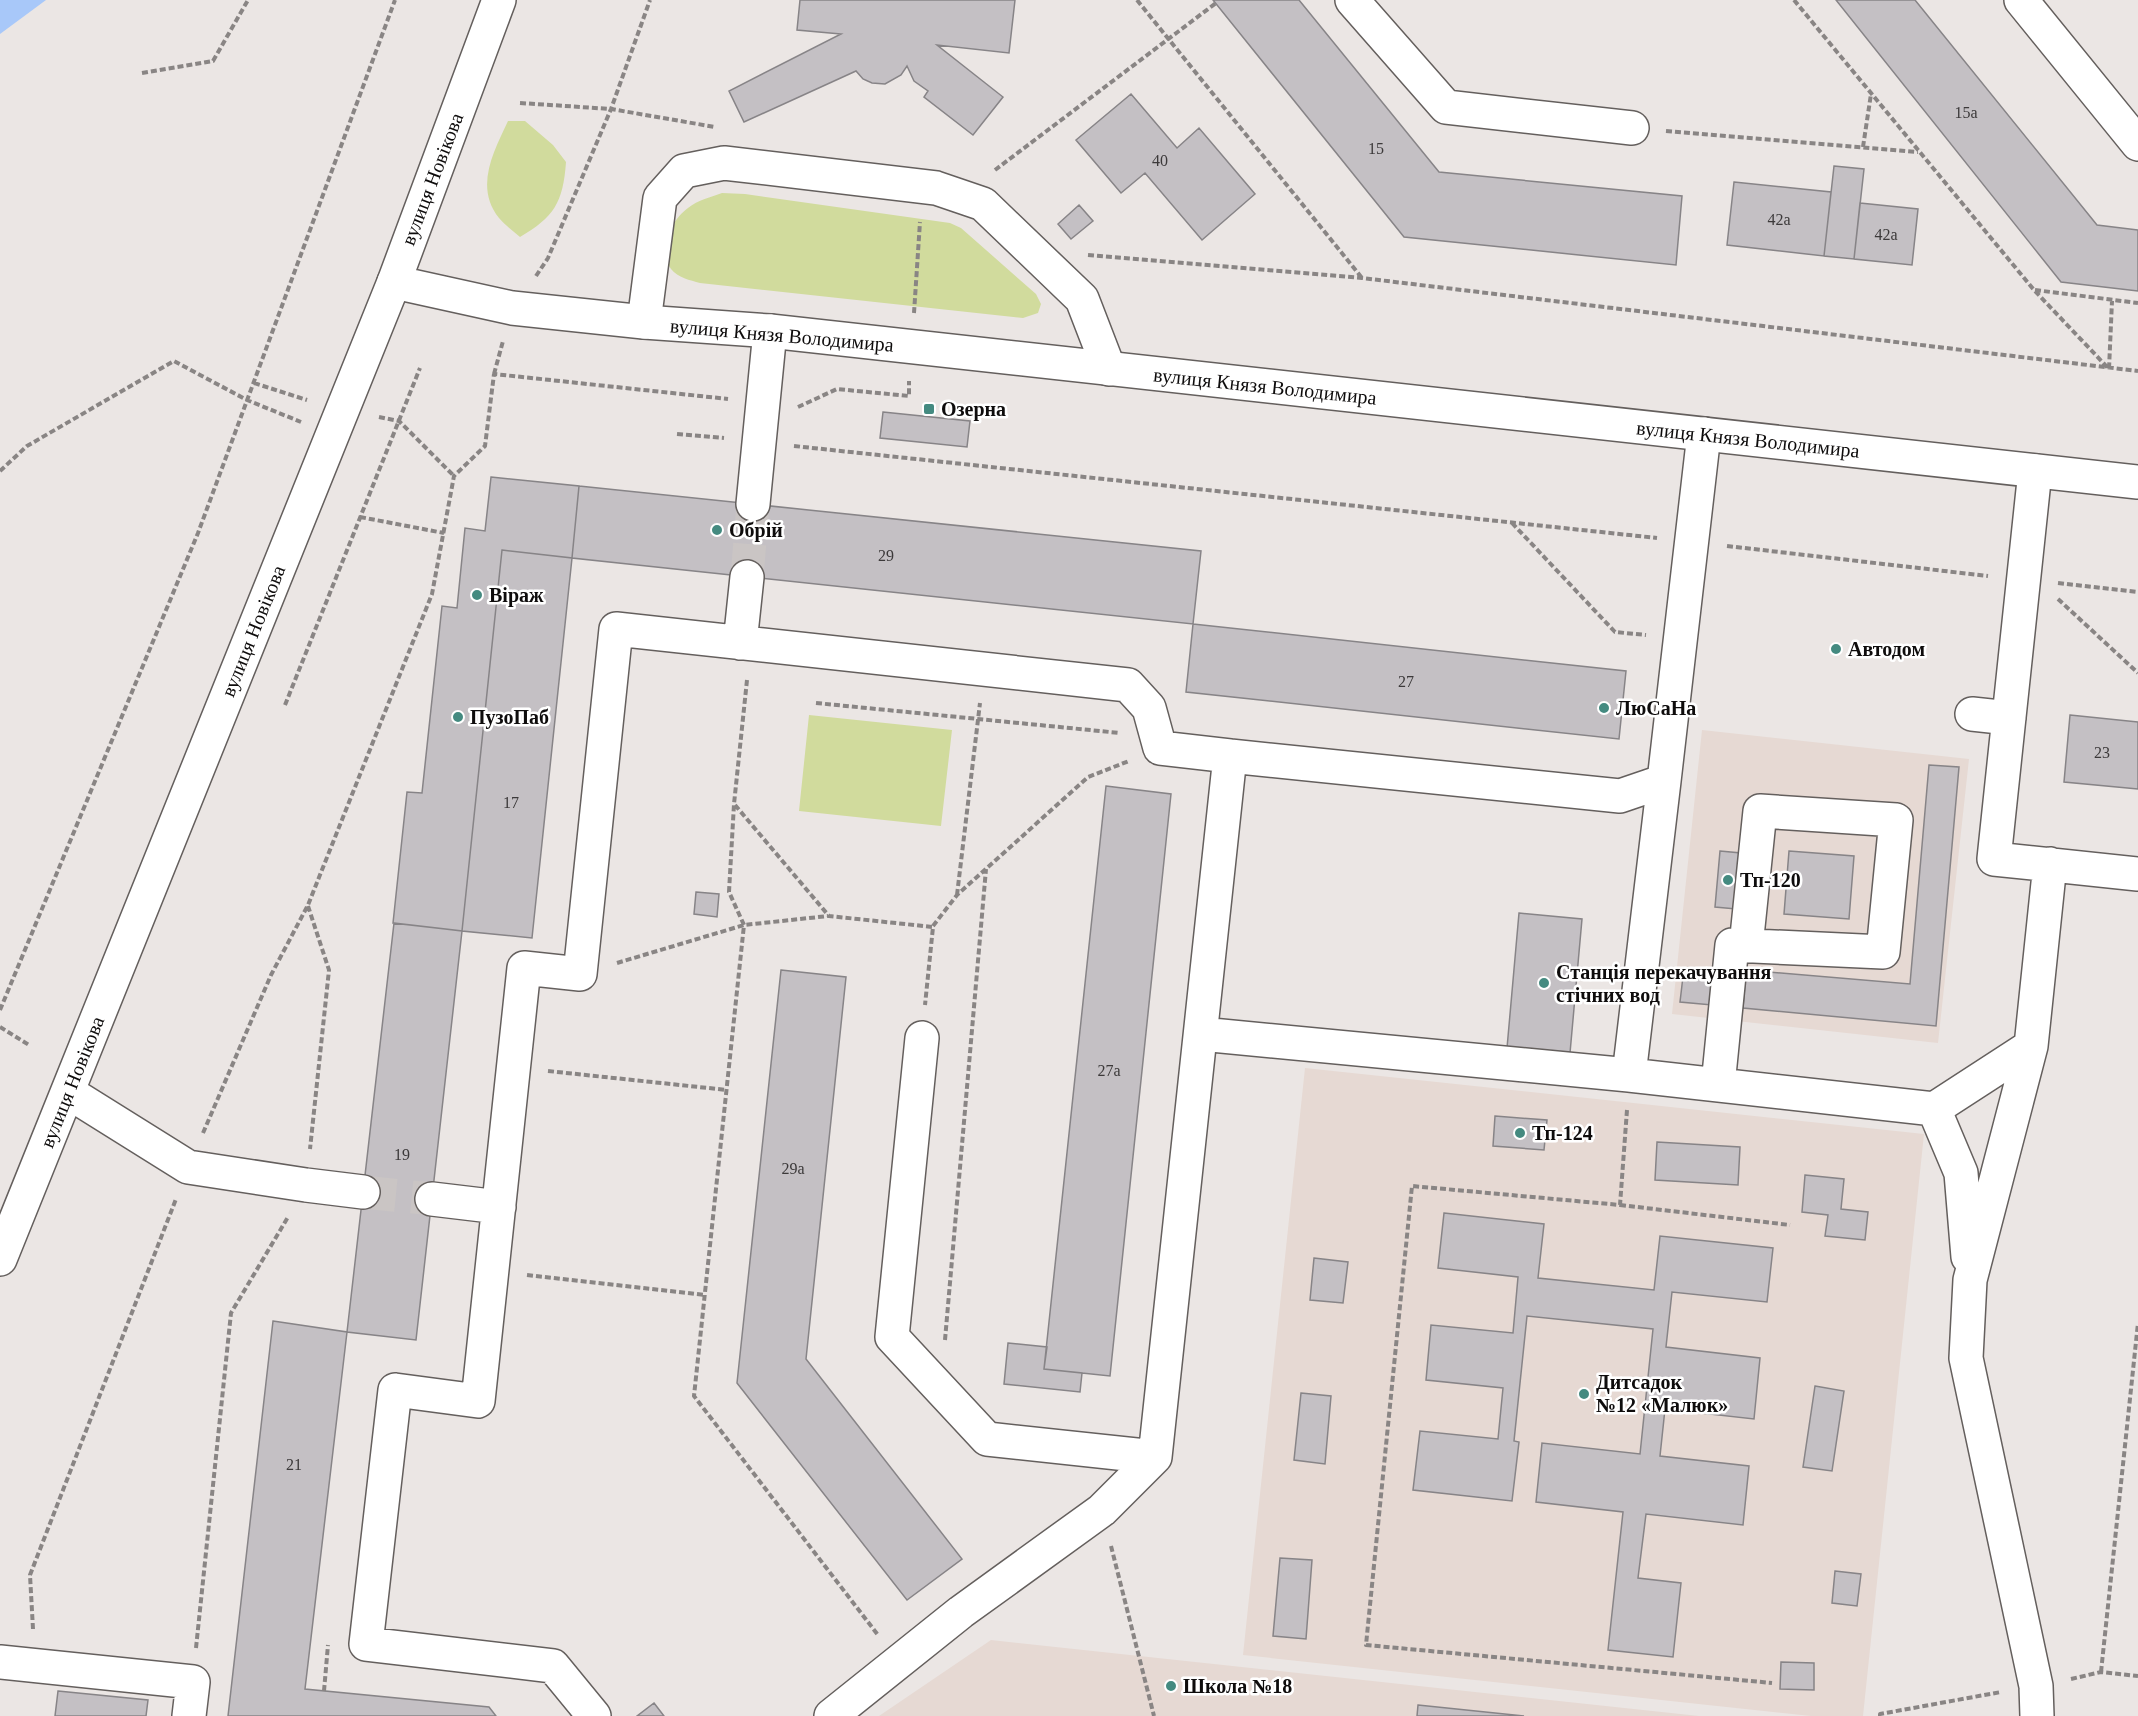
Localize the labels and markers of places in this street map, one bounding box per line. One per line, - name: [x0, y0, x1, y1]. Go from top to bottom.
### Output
- place label: Озерна: [941, 398, 1006, 421]
- marker: Озерна: [922, 402, 936, 416]
- place label: Обрiй: [729, 519, 783, 542]
- marker: Обрiй: [710, 523, 724, 537]
- place label: Віраж: [489, 584, 544, 607]
- marker: Віраж: [470, 588, 484, 602]
- place label: Автодом: [1848, 638, 1925, 660]
- marker: Автодом: [1829, 642, 1843, 656]
- place label: ЛюСаНа: [1616, 697, 1696, 719]
- marker: ЛюСаНа: [1597, 701, 1611, 715]
- place label: ПузоПаб: [470, 706, 549, 729]
- marker: ПузоПаб: [451, 710, 465, 724]
- place label: Тп-120: [1740, 869, 1801, 891]
- marker: Тп-120: [1721, 873, 1735, 887]
- place label: Станція перекачування стічних вод: [1556, 961, 1772, 1006]
- marker: Станція перекачування стічних вод: [1537, 976, 1551, 990]
- place label: Тп-124: [1532, 1122, 1593, 1144]
- marker: Тп-124: [1513, 1126, 1527, 1140]
- place label: Дитсадок №12 «Малюк»: [1596, 1371, 1728, 1416]
- marker: Дитсадок №12 «Малюк»: [1577, 1387, 1591, 1401]
- place label: Школа №18: [1183, 1675, 1292, 1697]
- marker: Школа №18: [1164, 1679, 1178, 1693]

